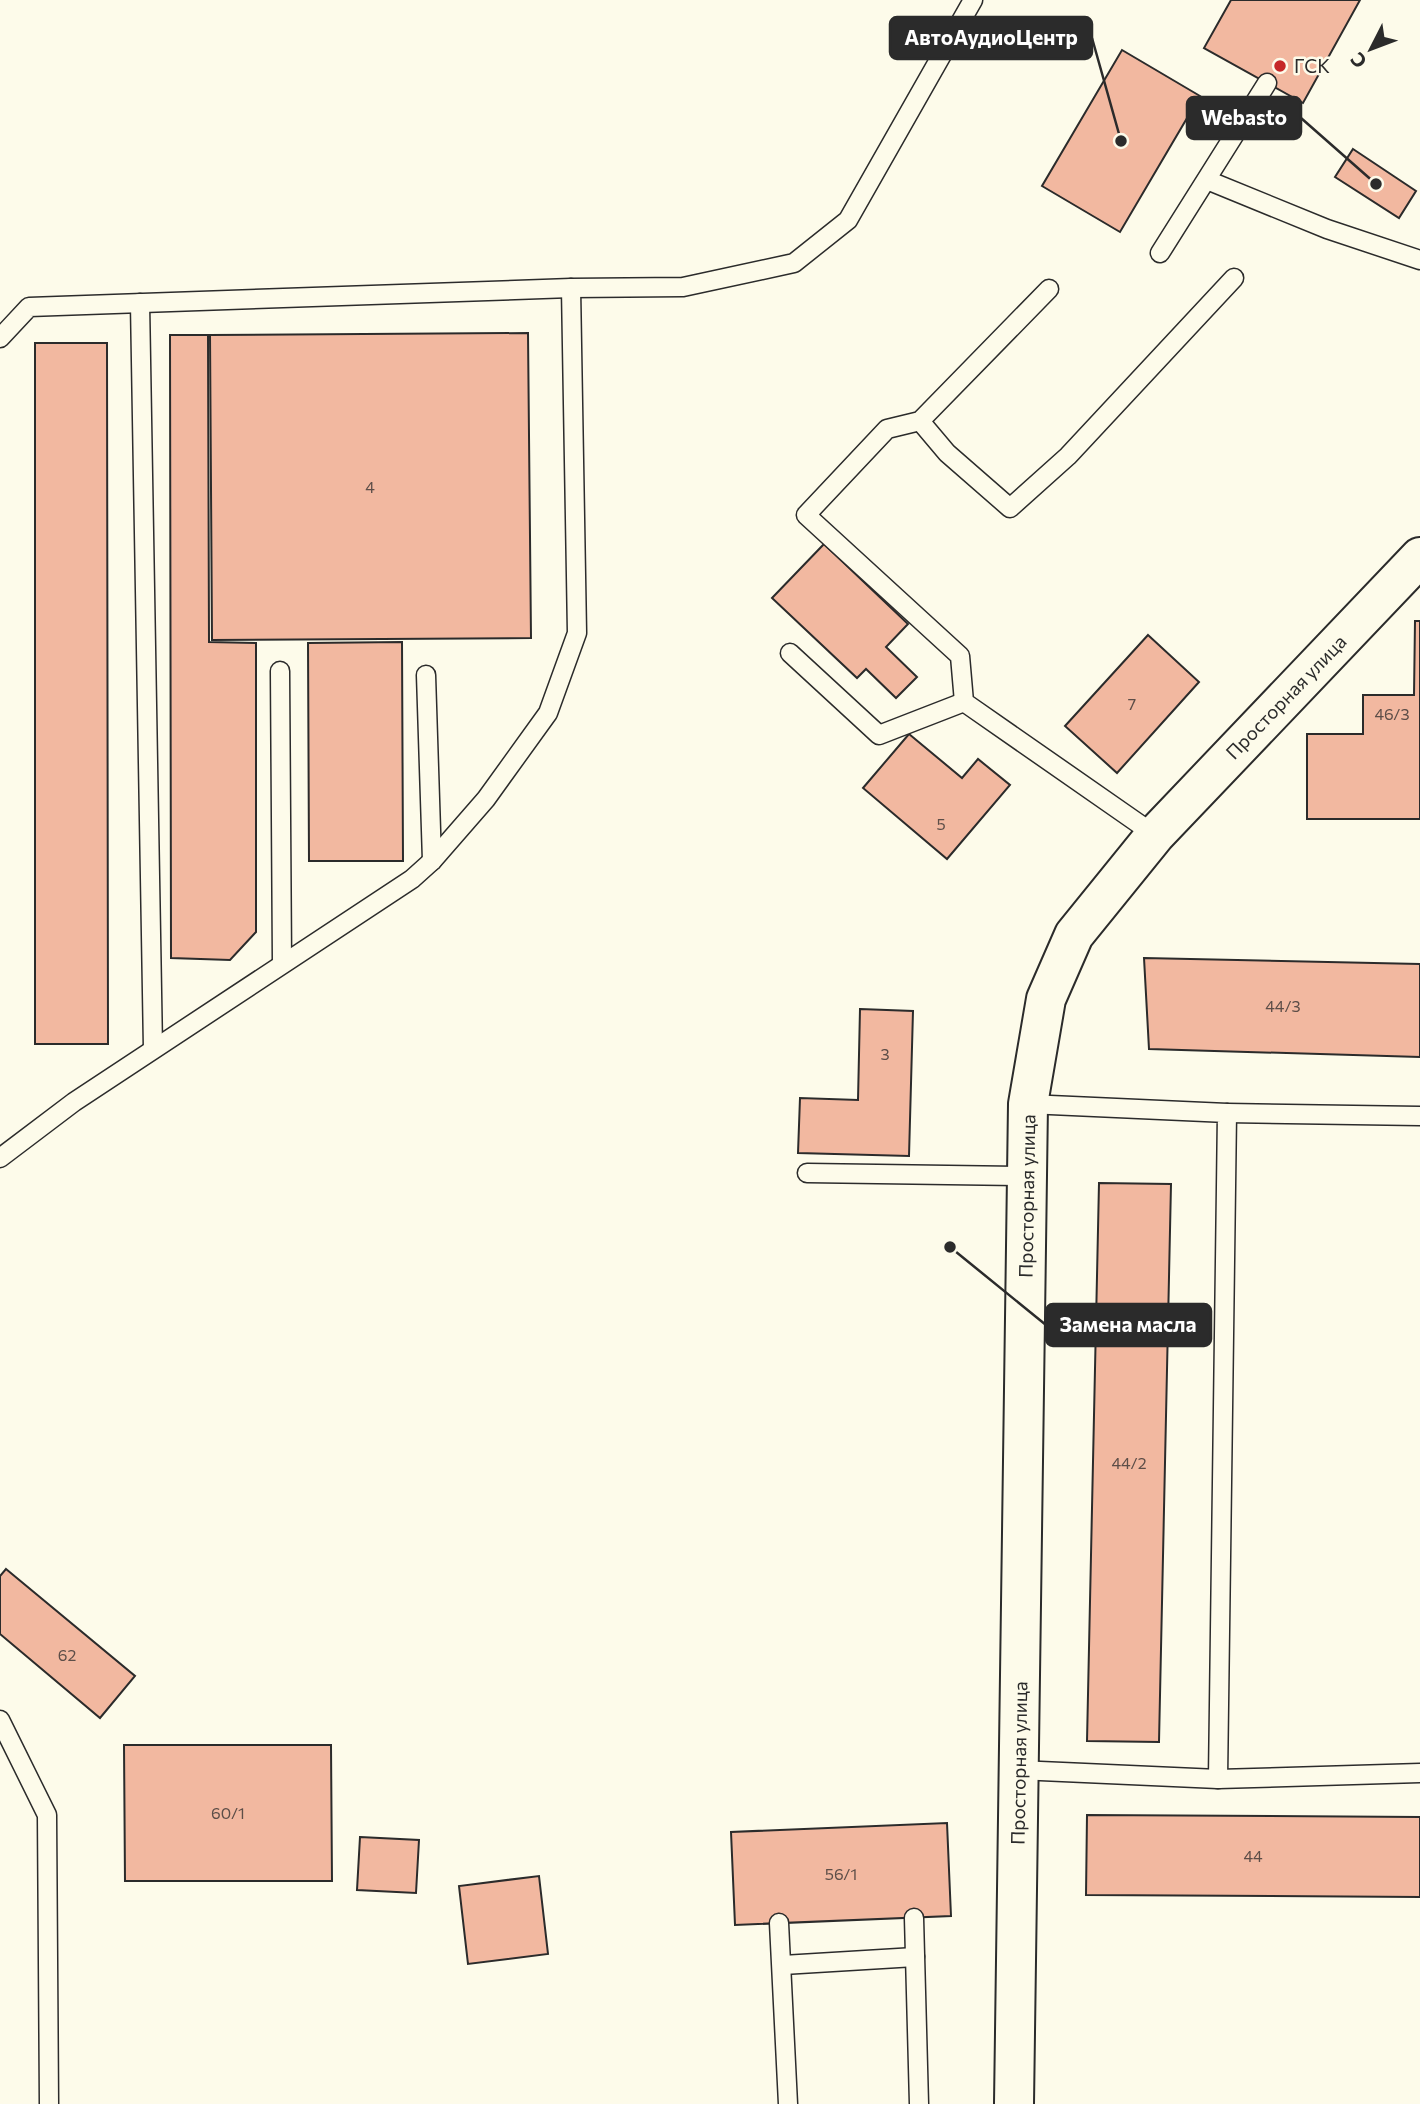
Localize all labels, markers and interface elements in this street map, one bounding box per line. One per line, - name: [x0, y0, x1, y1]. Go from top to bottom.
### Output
- north arrow: [1336, 14, 1406, 84]
- callout: АвтоАудиоЦентр: [890, 17, 1092, 59]
- text: АвтоАудиоЦентр: [904, 24, 1078, 49]
- text: С: [1345, 48, 1371, 73]
- place label: ГСК: [1294, 54, 1330, 77]
- marker: ГСК: [1272, 58, 1288, 74]
- callout: Webasto: [1187, 97, 1301, 139]
- text: Webasto: [1201, 104, 1287, 129]
- house number: 4: [365, 477, 375, 496]
- street label: Просторная улица: [1221, 630, 1351, 763]
- house number: 7: [1128, 694, 1136, 713]
- house number: 46/3: [1374, 704, 1410, 723]
- house number: 5: [936, 814, 946, 833]
- house number: 44/3: [1265, 996, 1301, 1015]
- house number: 3: [880, 1044, 890, 1063]
- street label: Просторная улица: [1014, 1114, 1039, 1278]
- callout: Замена масла: [1046, 1304, 1211, 1346]
- text: Замена масла: [1059, 1311, 1197, 1336]
- house number: 44/2: [1111, 1453, 1147, 1472]
- house number: 62: [58, 1645, 76, 1664]
- street label: Просторная улица: [1006, 1681, 1031, 1845]
- house number: 60/1: [211, 1803, 245, 1822]
- house number: 44: [1243, 1846, 1263, 1865]
- house number: 56/1: [825, 1864, 857, 1883]

